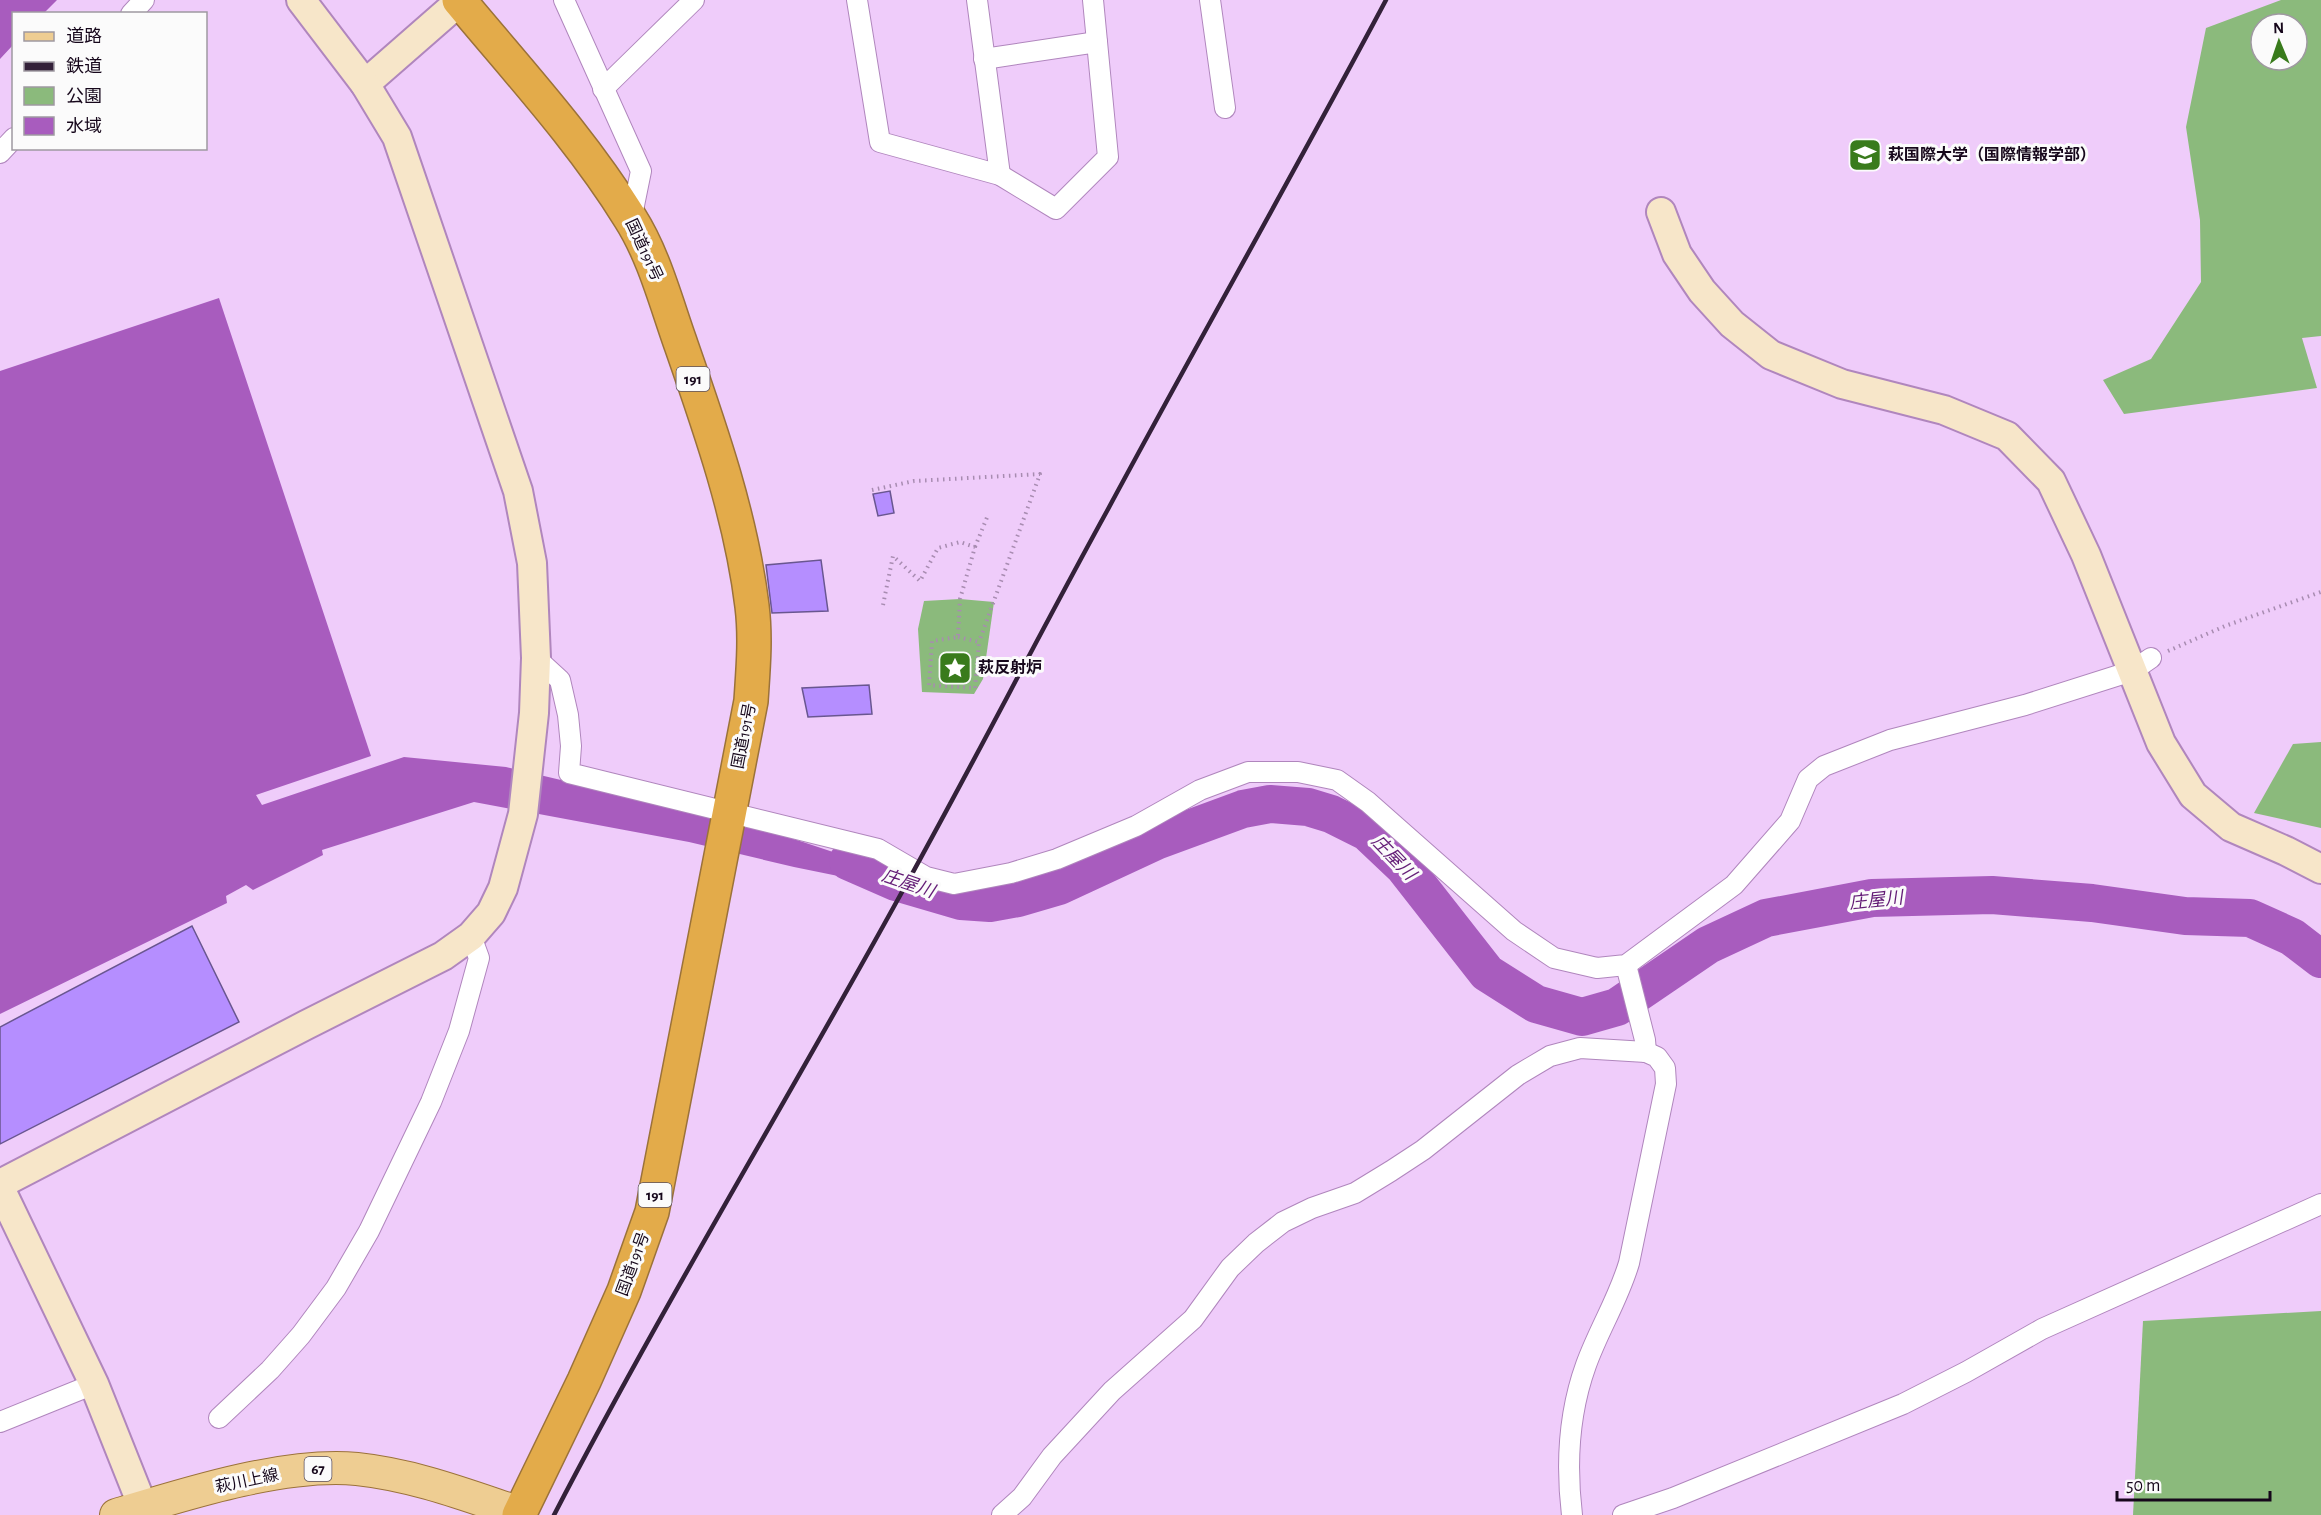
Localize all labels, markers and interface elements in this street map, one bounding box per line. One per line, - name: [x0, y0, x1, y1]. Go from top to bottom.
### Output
- legend: [12, 12, 207, 150]
- north arrow: [2249, 12, 2309, 72]
- text: N: [2273, 20, 2284, 36]
- text: 道路: [66, 26, 102, 46]
- text: 鉄道: [66, 56, 102, 76]
- text: 公園: [66, 87, 102, 106]
- text: 水域: [66, 117, 102, 136]
- school or university icon: 萩国際大学（国際情報学部）: [1847, 137, 1883, 173]
- place label: 萩国際大学（国際情報学部）: [1888, 146, 2096, 163]
- street label: 国道191号: [623, 216, 666, 284]
- road number: 191: [676, 367, 710, 391]
- place icon: 萩反射炉: [937, 650, 973, 686]
- place label: 萩反射炉: [978, 658, 1042, 676]
- street label: 国道191号: [729, 702, 758, 770]
- water label: 庄屋川: [1368, 831, 1421, 885]
- water label: 庄屋川: [880, 865, 939, 902]
- water label: 庄屋川: [1848, 887, 1906, 913]
- road number: 191: [638, 1183, 672, 1207]
- street label: 国道191号: [613, 1230, 652, 1298]
- road number: 67: [304, 1457, 332, 1481]
- scale bar: [2117, 1464, 2270, 1502]
- street label: 萩川上線: [214, 1466, 280, 1495]
- text: 50 m: [2126, 1477, 2160, 1495]

